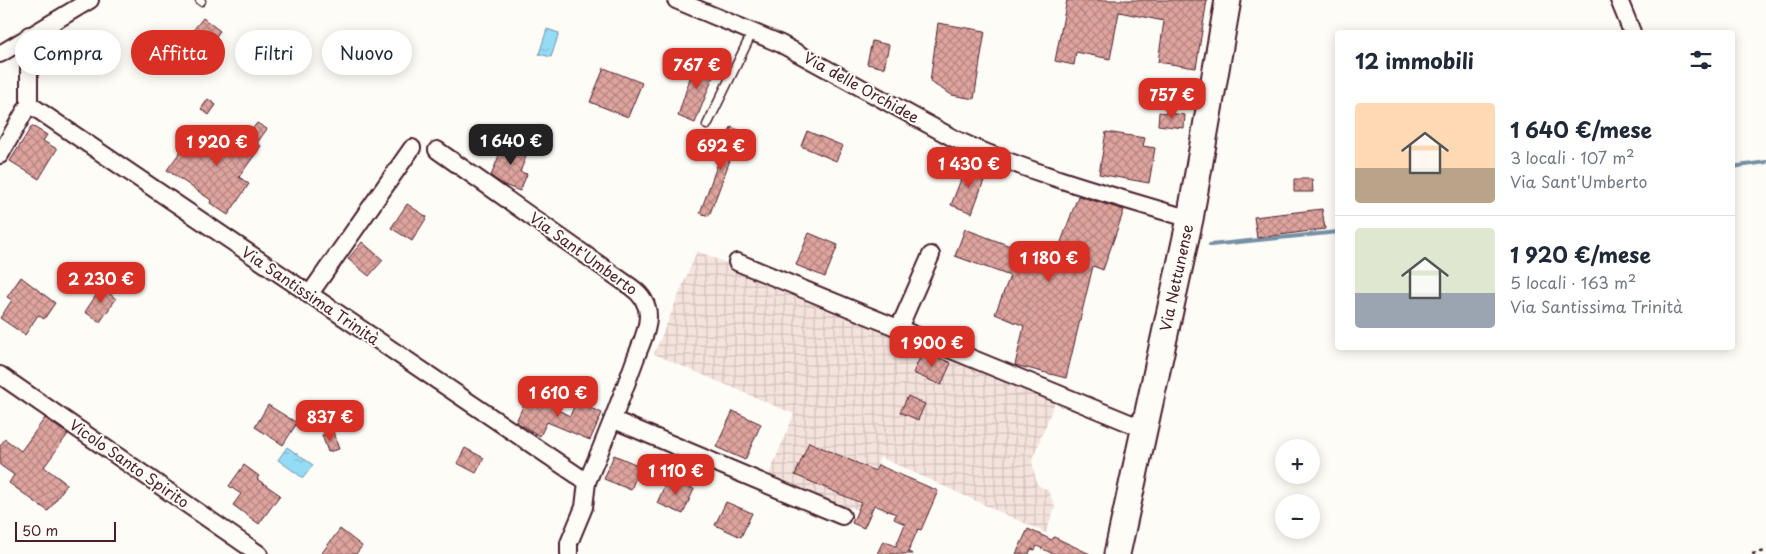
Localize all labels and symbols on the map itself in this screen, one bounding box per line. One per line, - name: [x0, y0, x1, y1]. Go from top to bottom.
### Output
- street label: Via delle Orchidee: [800, 45, 924, 128]
- pin: 767 €: [662, 48, 732, 90]
- pin: 757 €: [1137, 78, 1207, 120]
- pin: 1 920 €: [171, 124, 263, 167]
- pin: 1 640 €: [465, 124, 557, 166]
- pin: 692 €: [686, 128, 756, 171]
- pin: 1 430 €: [923, 146, 1015, 189]
- street label: Via Sant'Umberto: [525, 206, 643, 300]
- street label: Via Nettunense: [1153, 222, 1198, 333]
- street label: Via Santissima Trinità: [237, 240, 384, 350]
- pin: 1 180 €: [1003, 240, 1095, 283]
- pin: 2 230 €: [55, 262, 147, 304]
- pin: 1 900 €: [886, 326, 978, 368]
- pin: 1 610 €: [512, 376, 604, 418]
- pin: 837 €: [295, 400, 365, 442]
- street label: Vicolo Santo Spirito: [65, 413, 194, 513]
- pin: 1 110 €: [630, 454, 722, 496]
- scale bar: [15, 519, 116, 542]

